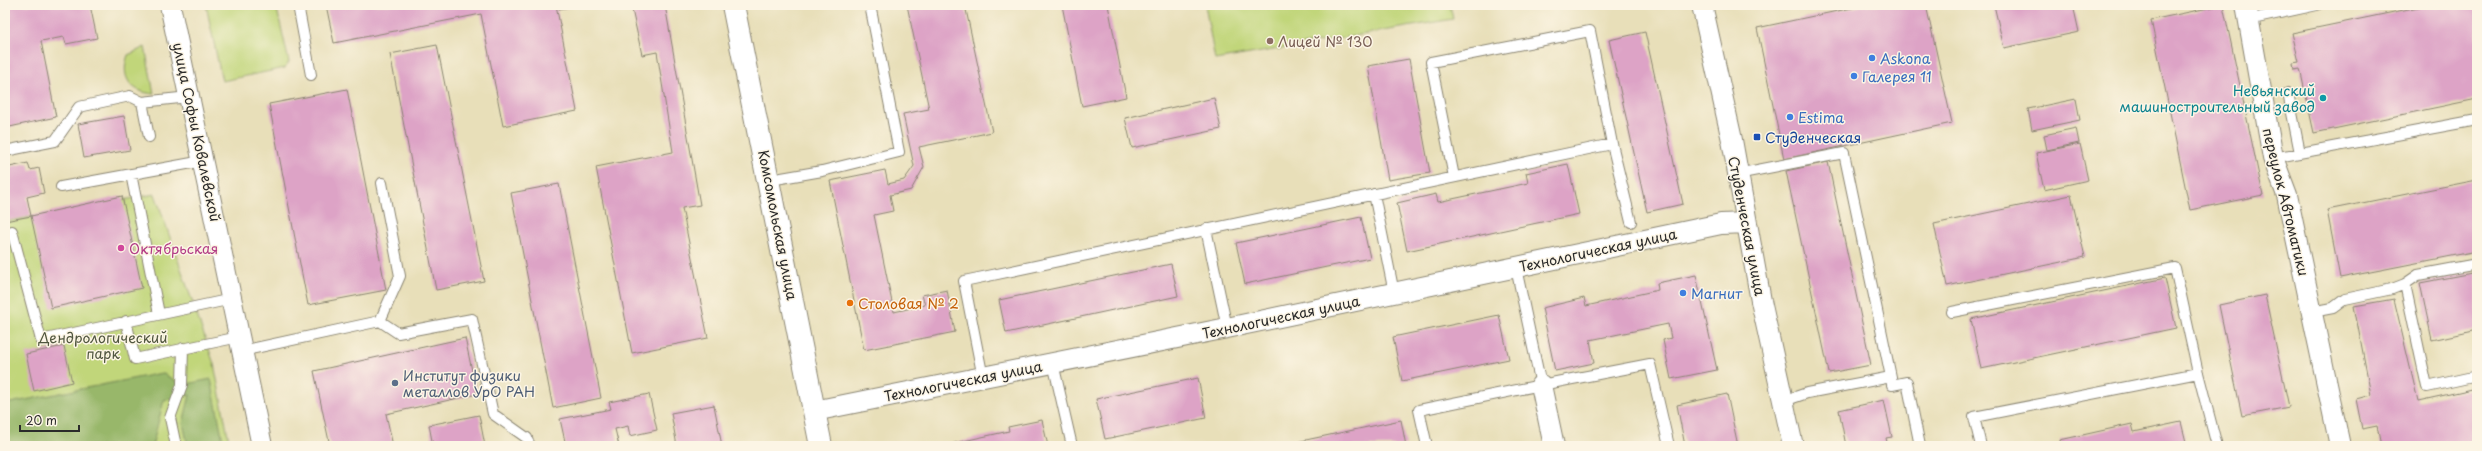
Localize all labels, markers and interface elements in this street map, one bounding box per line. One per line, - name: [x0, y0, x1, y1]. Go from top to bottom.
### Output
- place label: Лицей № 130: [1278, 31, 1372, 52]
- marker: Лицей № 130: [1265, 36, 1275, 46]
- street label: улица Софьи Ковалевской: [168, 40, 226, 224]
- place label: Askona: [1880, 48, 1931, 69]
- marker: Askona: [1867, 53, 1877, 63]
- place label: Галерея 11: [1862, 66, 1932, 87]
- marker: Галерея 11: [1849, 71, 1859, 81]
- place label: Невьянский машиностроительный завод: [2120, 80, 2315, 117]
- marker: Невьянский машиностроительный завод: [2318, 93, 2328, 103]
- place label: Estima: [1798, 107, 1844, 128]
- marker: Estima: [1785, 112, 1795, 122]
- street label: переулок Автоматики: [2257, 126, 2315, 278]
- place label: Студенческая: [1765, 127, 1861, 148]
- marker: Студенческая: [1752, 132, 1762, 142]
- street label: Комсомольская улица: [753, 148, 803, 302]
- street label: Студенческая улица: [1723, 154, 1771, 298]
- street label: Технологическая улица: [1517, 223, 1679, 277]
- place label: Октябрьская: [129, 238, 218, 259]
- marker: Октябрьская: [116, 243, 126, 253]
- place label: Магнит: [1691, 283, 1743, 304]
- marker: Магнит: [1678, 288, 1688, 298]
- street label: Технологическая улица: [1200, 290, 1362, 344]
- place label: Столовая № 2: [858, 293, 959, 314]
- marker: Столовая № 2: [845, 298, 855, 308]
- park label: Дендрологический парк: [37, 327, 168, 364]
- street label: Технологическая улица: [882, 355, 1044, 407]
- place label: Институт физики металлов УрО РАН: [403, 365, 535, 402]
- marker: Институт физики металлов УрО РАН: [390, 378, 400, 388]
- scale bar: [20, 407, 79, 433]
- text: 20 m: [26, 411, 57, 429]

